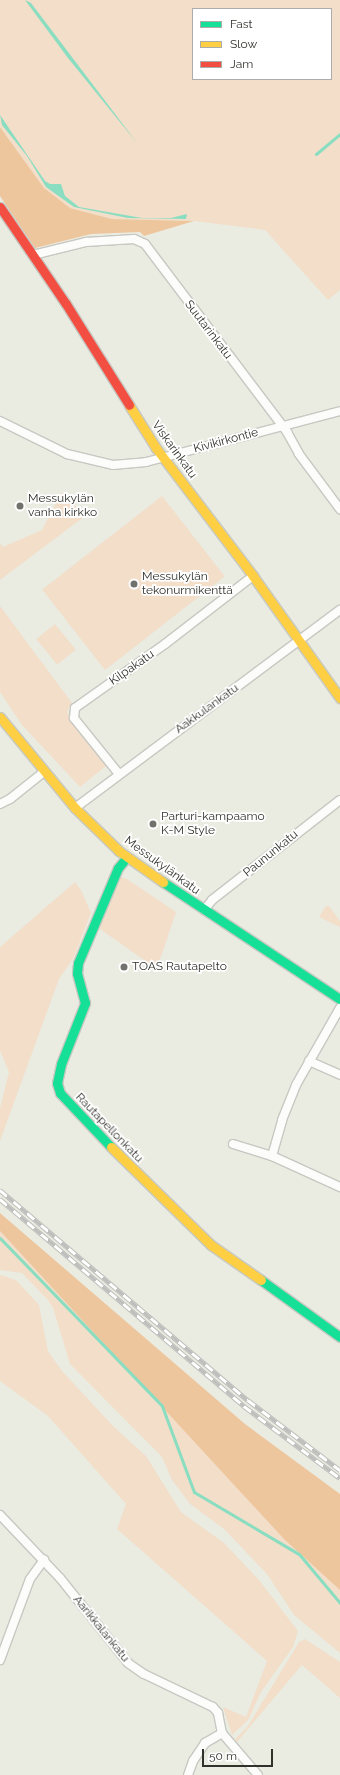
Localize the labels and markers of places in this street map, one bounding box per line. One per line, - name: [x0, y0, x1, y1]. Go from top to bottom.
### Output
- place label: Messukylän vanha kirkko: [28, 492, 97, 520]
- marker: Messukylän vanha kirkko: [15, 501, 25, 511]
- place label: Messukylän tekonurmikenttä: [142, 570, 233, 598]
- marker: Messukylän tekonurmikenttä: [129, 579, 139, 589]
- place label: Parturi-kampaamo K-M Style: [161, 810, 265, 838]
- marker: Parturi-kampaamo K-M Style: [148, 819, 158, 829]
- place label: TOAS Rautapelto: [132, 960, 227, 974]
- marker: TOAS Rautapelto: [119, 962, 129, 972]

